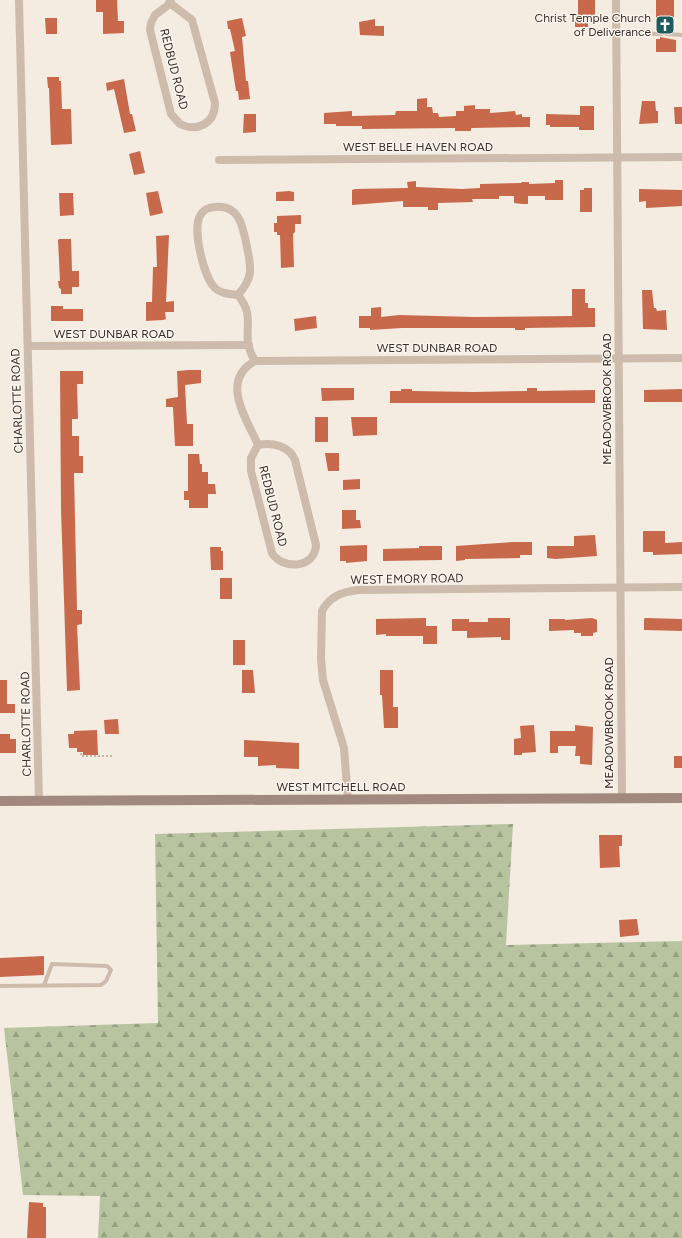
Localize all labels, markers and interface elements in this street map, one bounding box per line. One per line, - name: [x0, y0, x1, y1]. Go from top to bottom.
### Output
- place label: Christ Temple Church of Deliverance: [535, 11, 651, 39]
- church icon: Christ Temple Church of Deliverance: [654, 14, 676, 36]
- street label: REDBUD ROAD: [157, 27, 191, 111]
- street label: WEST BELLE HAVEN ROAD: [343, 140, 493, 154]
- street label: WEST DUNBAR ROAD: [54, 327, 174, 341]
- street label: MEADOWBROOK ROAD: [600, 333, 614, 465]
- street label: WEST DUNBAR ROAD: [377, 341, 497, 355]
- street label: CHARLOTTE ROAD: [8, 348, 26, 454]
- street label: REDBUD ROAD: [256, 464, 290, 548]
- street label: WEST EMORY ROAD: [350, 571, 464, 587]
- street label: MEADOWBROOK ROAD: [602, 657, 616, 789]
- street label: CHARLOTTE ROAD: [18, 671, 34, 777]
- street label: WEST MITCHELL ROAD: [276, 780, 406, 794]

